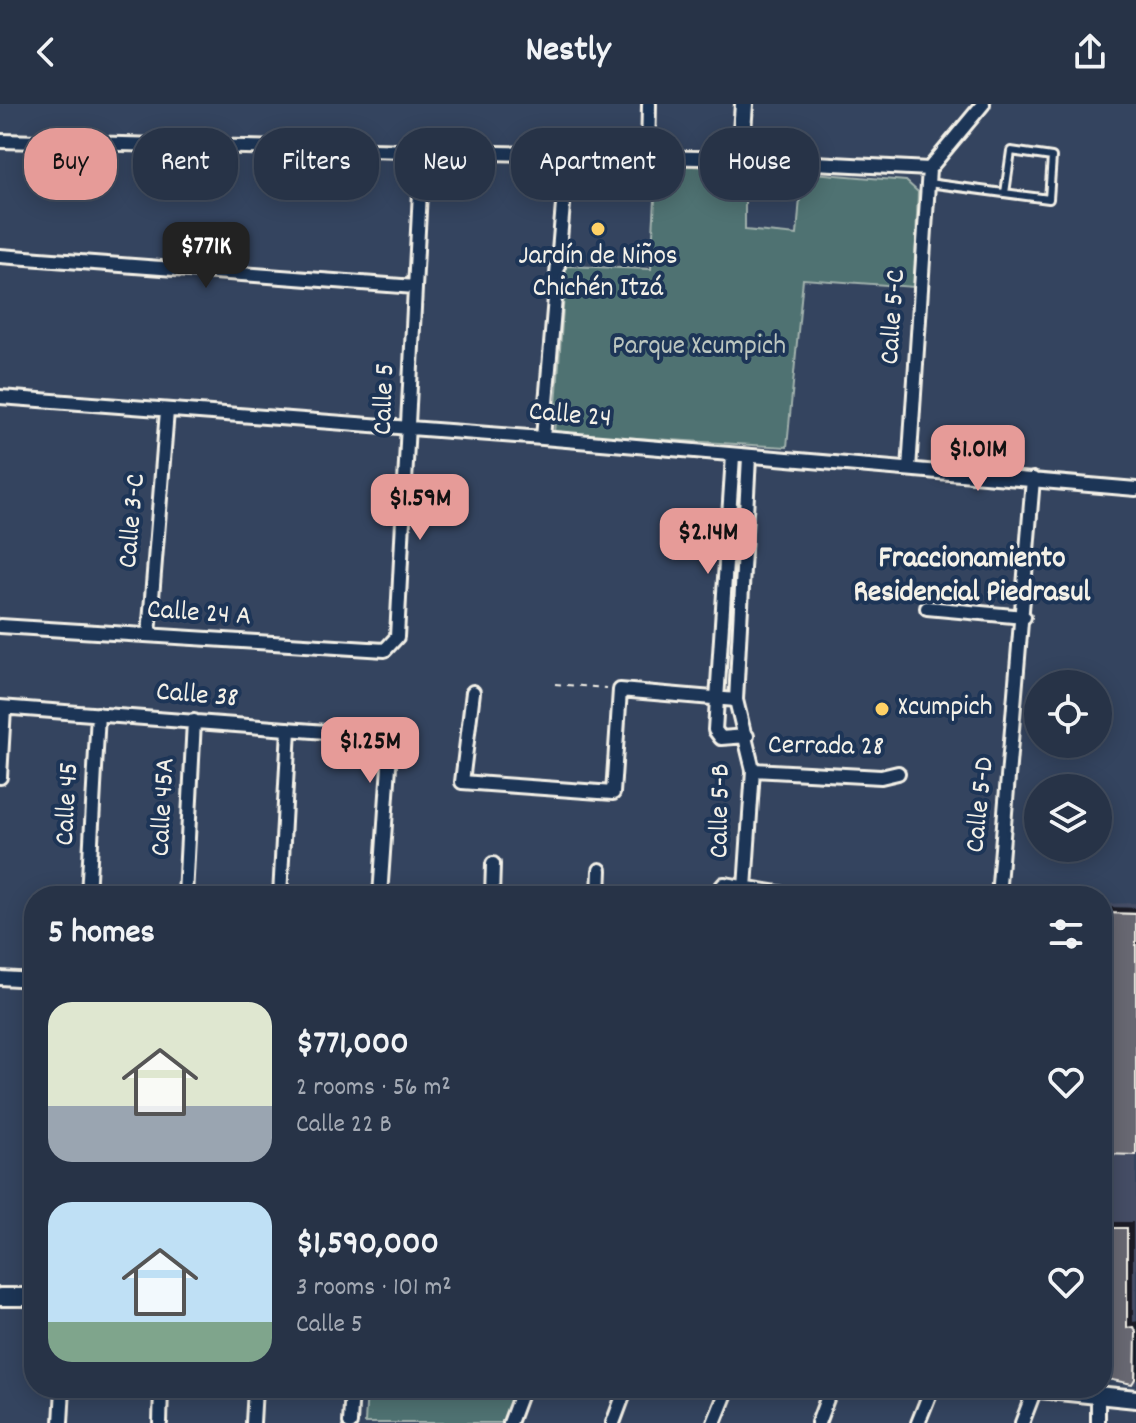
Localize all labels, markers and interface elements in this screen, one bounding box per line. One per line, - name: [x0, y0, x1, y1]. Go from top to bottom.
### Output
- text: Nestly: [525, 26, 611, 78]
- icon: back: [24, 30, 68, 74]
- icon: share: [1068, 30, 1112, 74]
- chip: Buy: [24, 128, 117, 200]
- chip: Rent: [133, 128, 238, 200]
- chip: Filters: [254, 128, 379, 200]
- chip: New: [395, 128, 495, 200]
- chip: Apartment: [511, 128, 684, 200]
- chip: House: [700, 128, 819, 200]
- marker: Jardín de Niños Chichén Itzá: [589, 220, 607, 238]
- pin: $771K: [150, 222, 262, 290]
- text: $771K: [181, 229, 231, 266]
- place label: Jardín de Niños Chichén Itzá: [518, 238, 678, 310]
- street label: Calle 5-C: [872, 268, 918, 366]
- park label: Parque Xcumpich: [612, 328, 786, 368]
- street label: Calle 5: [365, 362, 407, 436]
- street label: Calle 24: [527, 393, 613, 441]
- pin: $1.01M: [913, 425, 1043, 493]
- text: $1.01M: [949, 432, 1007, 469]
- street label: Calle 3-C: [110, 472, 158, 570]
- pin: $1.59M: [355, 474, 485, 542]
- text: $1.59M: [389, 481, 451, 518]
- pin: $2.14M: [643, 508, 773, 576]
- text: $2.14M: [678, 515, 738, 552]
- district label: Fraccionamiento Residencial Piedrasul: [854, 539, 1091, 616]
- street label: Calle 24 A: [145, 591, 253, 639]
- map controls: [1024, 670, 1112, 862]
- button: locate: [1024, 670, 1112, 758]
- street label: Calle 38: [154, 673, 240, 721]
- place label: Xcumpich: [898, 689, 993, 729]
- marker: Xcumpich: [873, 700, 891, 718]
- pin: $1.25M: [305, 717, 435, 785]
- text: $1.25M: [339, 724, 401, 761]
- street label: Cerrada 28: [768, 727, 884, 769]
- street label: Calle 5-D: [957, 755, 1007, 855]
- street label: Calle 45A: [142, 757, 188, 857]
- street label: Calle 45: [47, 761, 91, 847]
- street label: Calle 5-B: [701, 763, 743, 859]
- button: layers: [1024, 774, 1112, 862]
- text: 5 homes: [48, 910, 155, 959]
- icon: filters: [1044, 912, 1088, 956]
- text: $771,000: [296, 1021, 409, 1070]
- icon: home: [112, 1034, 208, 1130]
- icon: heart: [1044, 1060, 1088, 1104]
- text: 2 rooms · 56 m²: [296, 1070, 451, 1107]
- text: Calle 22 B: [296, 1107, 392, 1144]
- text: $1,590,000: [296, 1221, 439, 1270]
- icon: home: [112, 1234, 208, 1330]
- icon: heart: [1044, 1260, 1088, 1304]
- text: 3 rooms · 101 m²: [296, 1270, 452, 1307]
- text: Calle 5: [296, 1307, 363, 1344]

